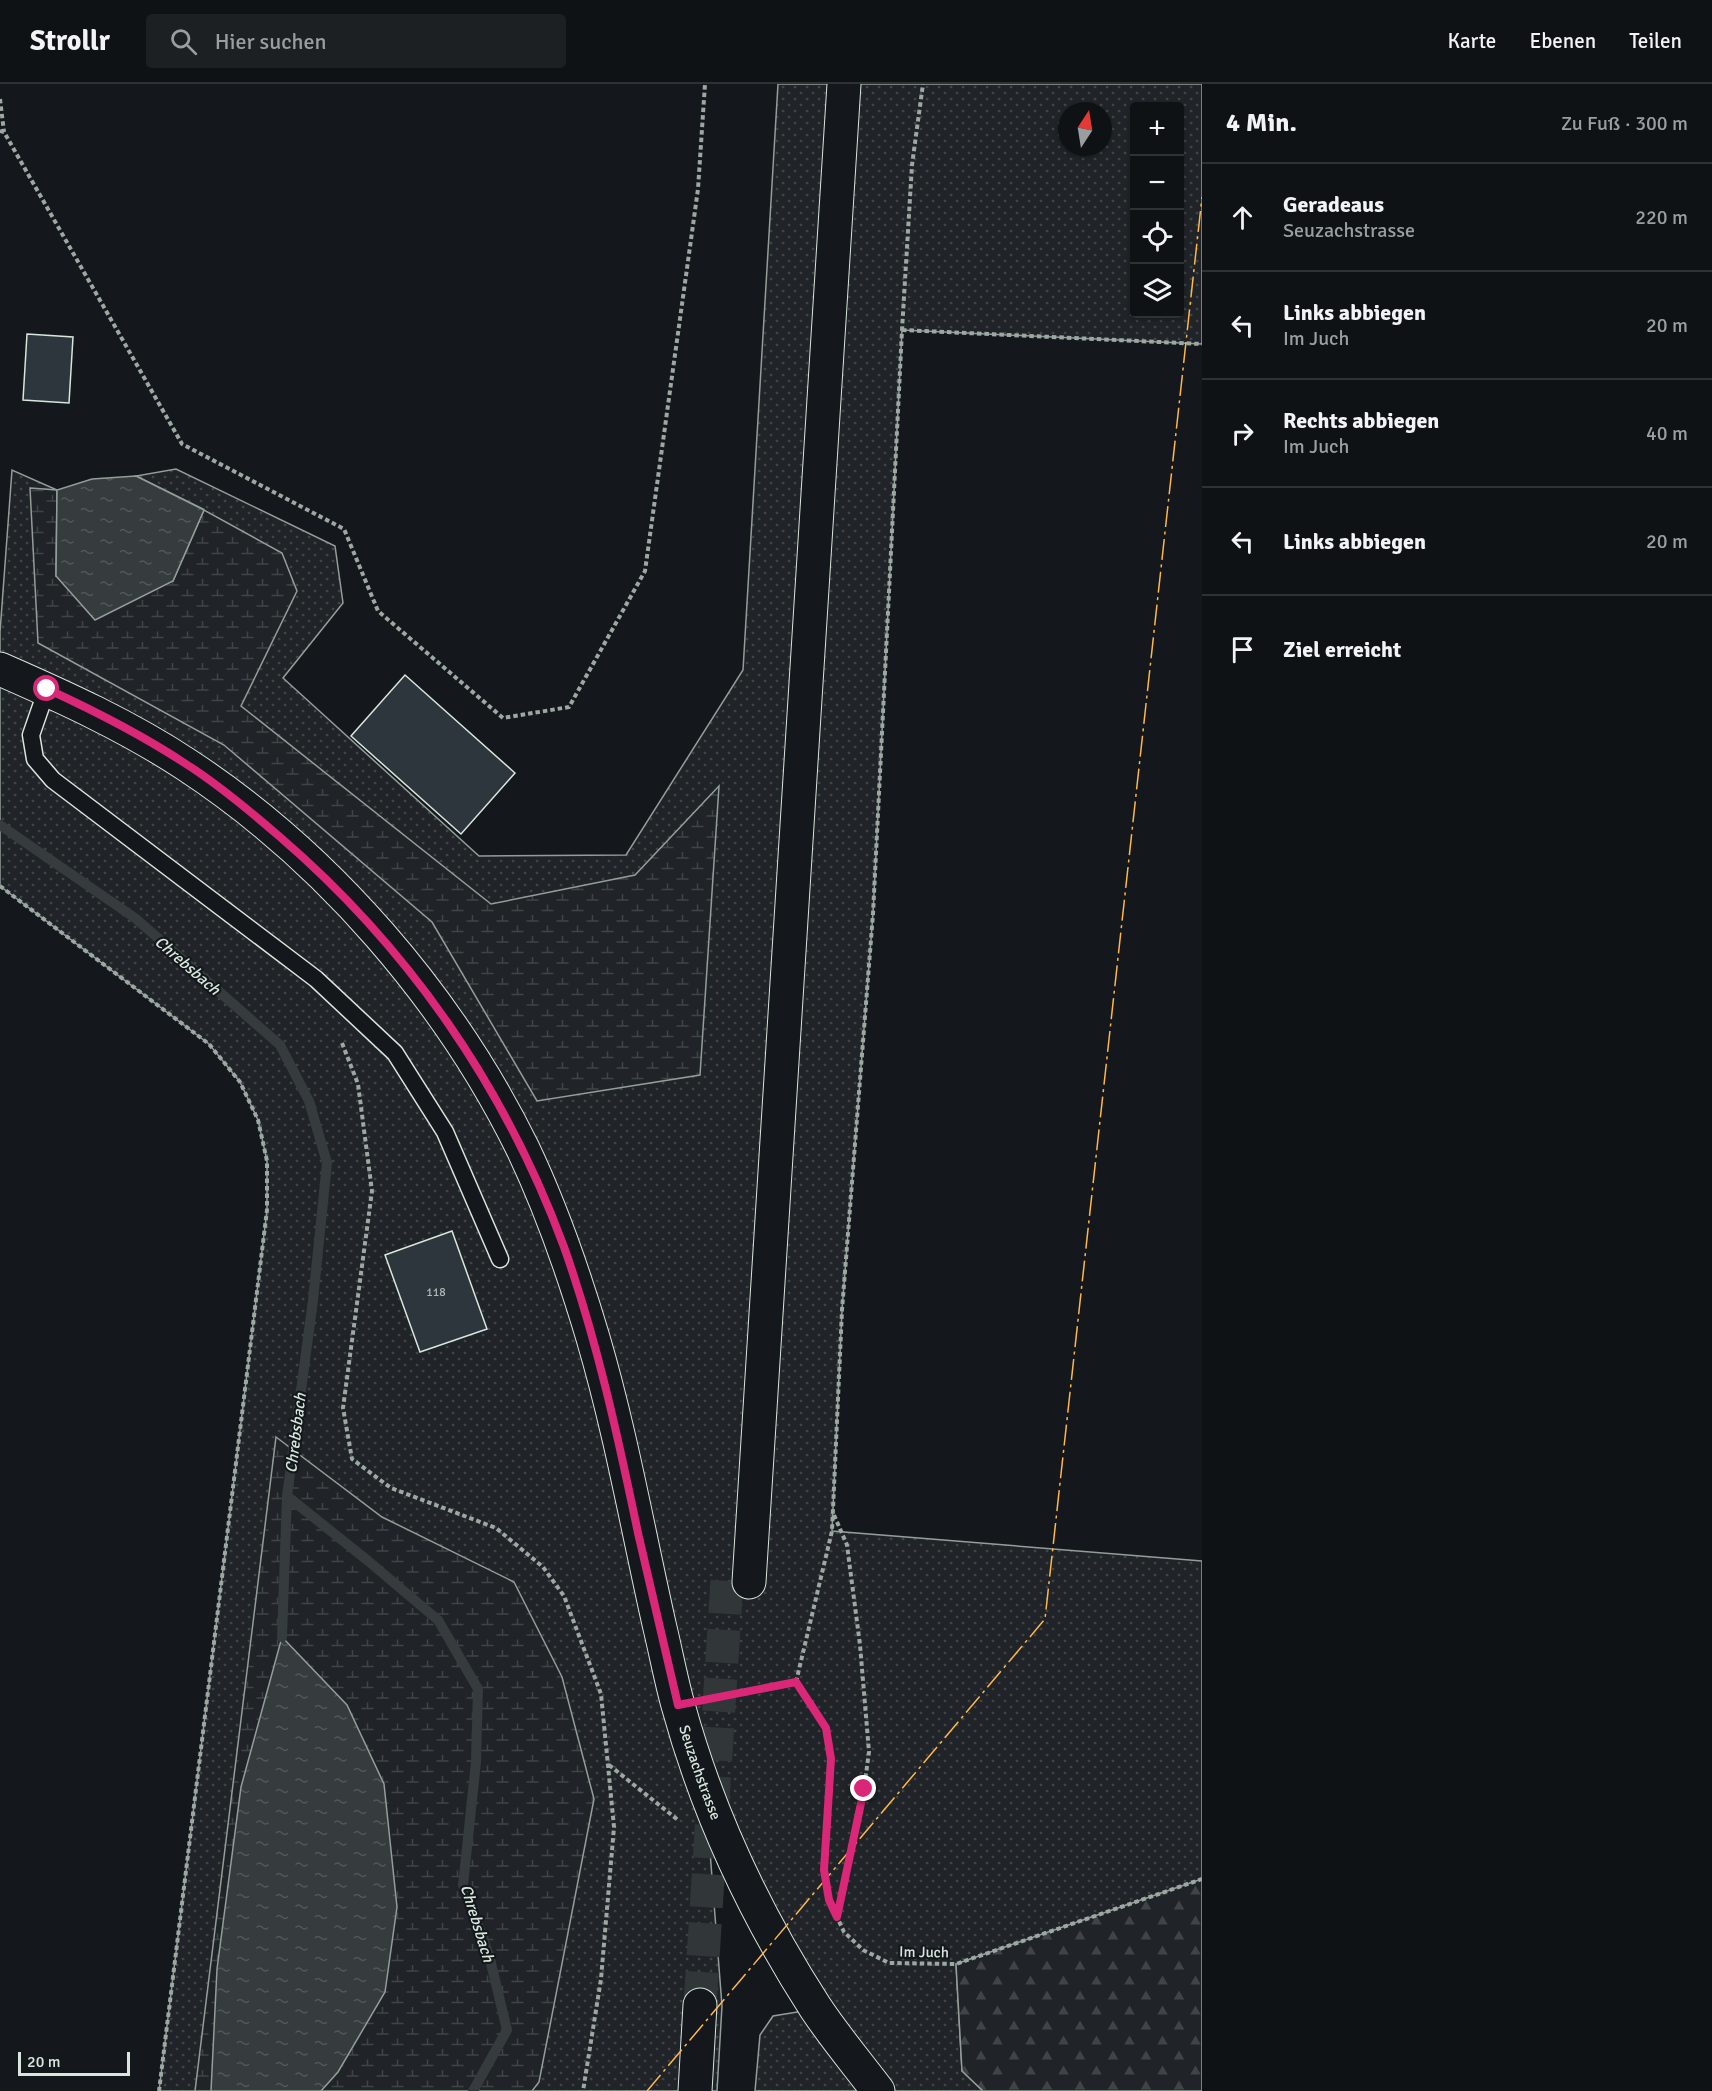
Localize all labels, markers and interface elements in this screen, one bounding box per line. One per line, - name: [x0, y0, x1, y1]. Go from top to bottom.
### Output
- search box: [146, 14, 566, 68]
- text: Strollr: [30, 24, 110, 58]
- icon: search: [167, 25, 200, 58]
- text: Hier suchen: [215, 28, 327, 55]
- text: Karte: [1447, 28, 1496, 54]
- text: Ebenen: [1529, 28, 1596, 54]
- text: Teilen: [1629, 28, 1682, 54]
- north arrow: [1058, 102, 1112, 156]
- map controls: [1130, 102, 1184, 318]
- button: +: [1130, 102, 1184, 156]
- text: 4 Min.: [1226, 107, 1297, 139]
- text: Zu Fuß · 300 m: [1561, 111, 1688, 136]
- button: −: [1130, 156, 1184, 210]
- text: Geradeaus: [1283, 191, 1384, 218]
- icon: ahead: [1226, 201, 1259, 234]
- text: 220 m: [1635, 205, 1688, 230]
- button: locate: [1130, 210, 1184, 264]
- text: Seuzachstrasse: [1283, 218, 1415, 243]
- button: layers: [1130, 264, 1184, 318]
- text: Links abbiegen: [1283, 299, 1426, 326]
- icon: left: [1226, 309, 1259, 342]
- text: 20 m: [1646, 313, 1688, 338]
- text: Im Juch: [1283, 326, 1349, 351]
- text: Rechts abbiegen: [1283, 407, 1439, 434]
- icon: right: [1226, 417, 1259, 450]
- text: 40 m: [1646, 421, 1688, 446]
- text: Im Juch: [1283, 434, 1349, 459]
- icon: left: [1226, 525, 1259, 558]
- text: Links abbiegen: [1283, 528, 1426, 555]
- text: 20 m: [1646, 529, 1688, 554]
- icon: arrive: [1226, 633, 1259, 666]
- text: Ziel erreicht: [1283, 636, 1401, 663]
- route start: [33, 675, 59, 701]
- water label: Chrebsbach: [151, 932, 225, 1000]
- house number: 118: [426, 1285, 446, 1300]
- water label: Chrebsbach: [281, 1391, 311, 1474]
- street label: Seuzachstrasse: [675, 1723, 725, 1822]
- route end: [850, 1775, 876, 1801]
- water label: Chrebsbach: [456, 1882, 499, 1966]
- street label: Im Juch: [899, 1943, 949, 1961]
- scale bar: [18, 2049, 130, 2076]
- text: 20 m: [27, 2052, 61, 2072]

